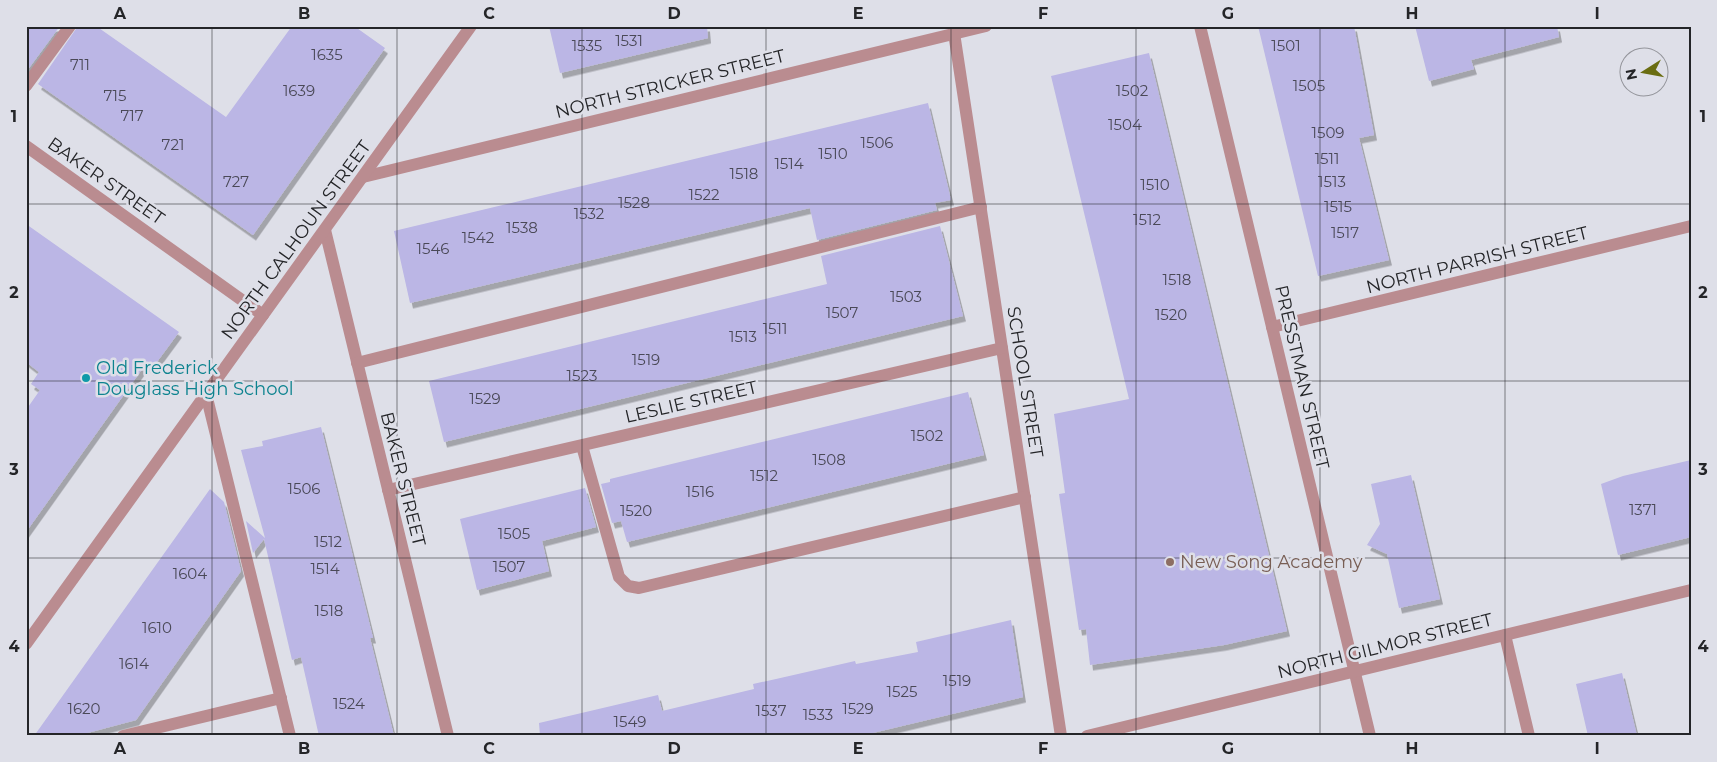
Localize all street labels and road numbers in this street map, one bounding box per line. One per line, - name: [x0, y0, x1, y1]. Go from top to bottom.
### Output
- street label: NORTH STRICKER STREET: [553, 45, 788, 123]
- street label: BAKER STREET: [43, 133, 169, 230]
- street label: NORTH CALHOUN STREET: [217, 136, 376, 344]
- street label: NORTH PARRISH STREET: [1364, 222, 1591, 298]
- street label: PRESSTMAN STREET: [1270, 283, 1334, 472]
- street label: SCHOOL STREET: [1002, 305, 1048, 460]
- street label: LESLIE STREET: [623, 376, 760, 428]
- street label: BAKER STREET: [376, 410, 430, 549]
- street label: NORTH GILMOR STREET: [1275, 608, 1495, 683]

